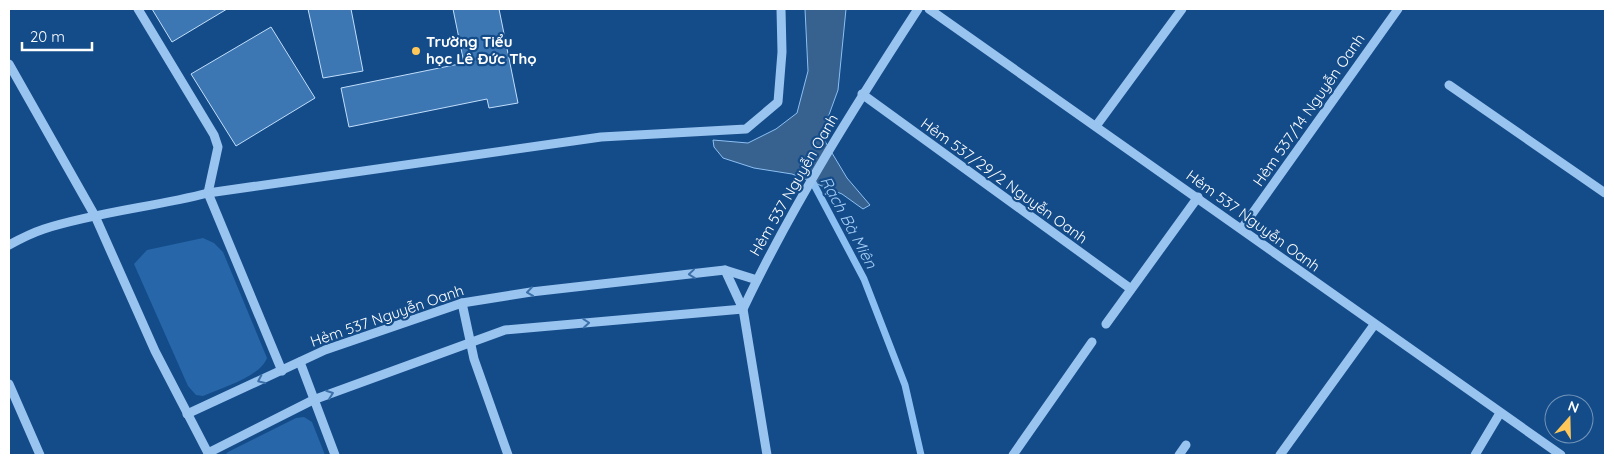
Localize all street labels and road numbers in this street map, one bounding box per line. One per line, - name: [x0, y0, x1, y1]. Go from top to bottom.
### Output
- street label: Hẻm 537/14 Nguyễn Oanh: [1249, 30, 1369, 190]
- street label: Hẻm 537 Nguyễn Oanh: [745, 110, 842, 259]
- street label: Hẻm 537/29/2 Nguyễn Oanh: [917, 114, 1091, 248]
- street label: Hẻm 537 Nguyễn Oanh: [1183, 166, 1324, 276]
- street label: Hẻm 537 Nguyễn Oanh: [308, 280, 466, 351]

